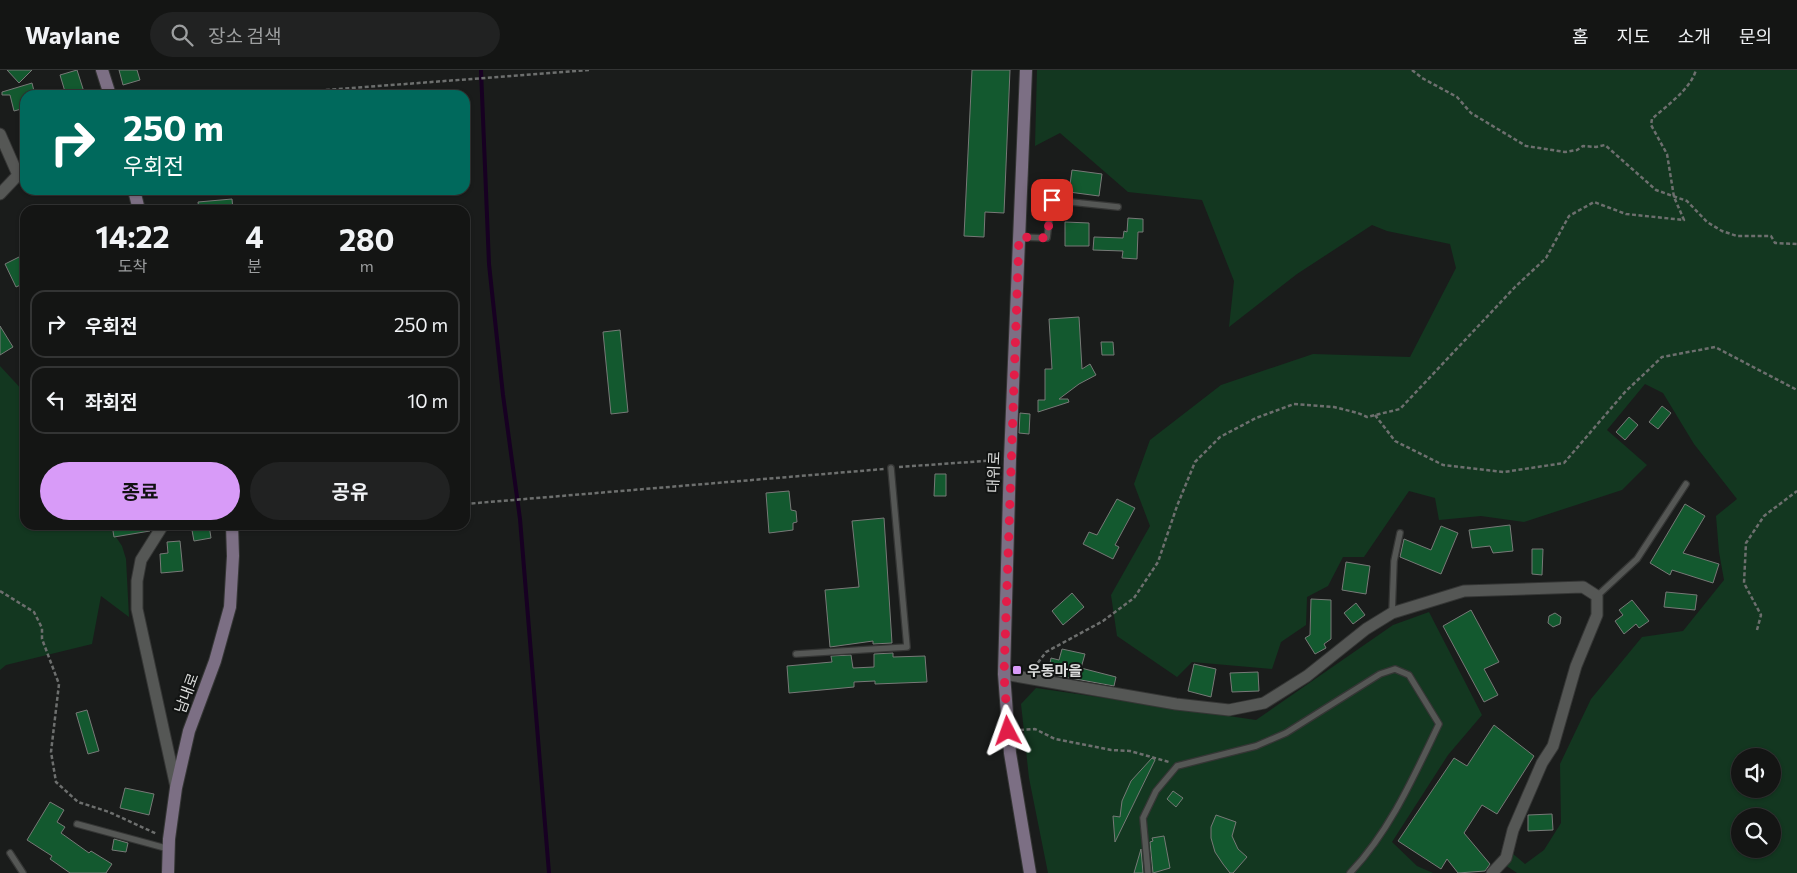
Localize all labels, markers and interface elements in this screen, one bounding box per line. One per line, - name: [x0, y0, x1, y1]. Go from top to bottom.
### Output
- search box: [150, 12, 500, 57]
- text: Waylane: [25, 20, 120, 49]
- icon: search: [168, 21, 196, 49]
- text: 장소 검색: [208, 24, 282, 47]
- text: 홈: [1572, 25, 1589, 47]
- text: 지도: [1617, 25, 1650, 47]
- text: 소개: [1678, 25, 1711, 47]
- text: 문의: [1739, 25, 1772, 47]
- text: 250 m: [123, 105, 224, 148]
- icon: right: [40, 110, 105, 175]
- text: 우회전: [123, 152, 184, 179]
- pin: [1031, 179, 1073, 221]
- icon: arrive: [1038, 186, 1066, 214]
- text: 14:22: [96, 217, 170, 254]
- text: 4: [245, 217, 264, 254]
- text: 280: [339, 220, 394, 257]
- text: 도착: [118, 256, 147, 275]
- text: 분: [247, 256, 262, 275]
- text: m: [360, 256, 374, 275]
- icon: right: [42, 310, 70, 338]
- text: 250 m: [394, 313, 448, 336]
- text: 우회전: [85, 314, 137, 337]
- icon: left: [42, 386, 70, 414]
- text: 10 m: [407, 389, 448, 412]
- text: 좌회전: [85, 390, 137, 413]
- street label: 대위로: [983, 451, 1003, 493]
- button: 종료: [40, 462, 240, 520]
- button: 공유: [250, 462, 450, 520]
- place label: 우동마을: [1027, 661, 1082, 679]
- marker: 우동마을: [1011, 664, 1023, 676]
- street label: 남내로: [170, 670, 202, 716]
- position arrow: [981, 704, 1033, 756]
- map controls: [1731, 748, 1781, 858]
- button: sound: [1731, 748, 1781, 798]
- button: search: [1731, 808, 1781, 858]

